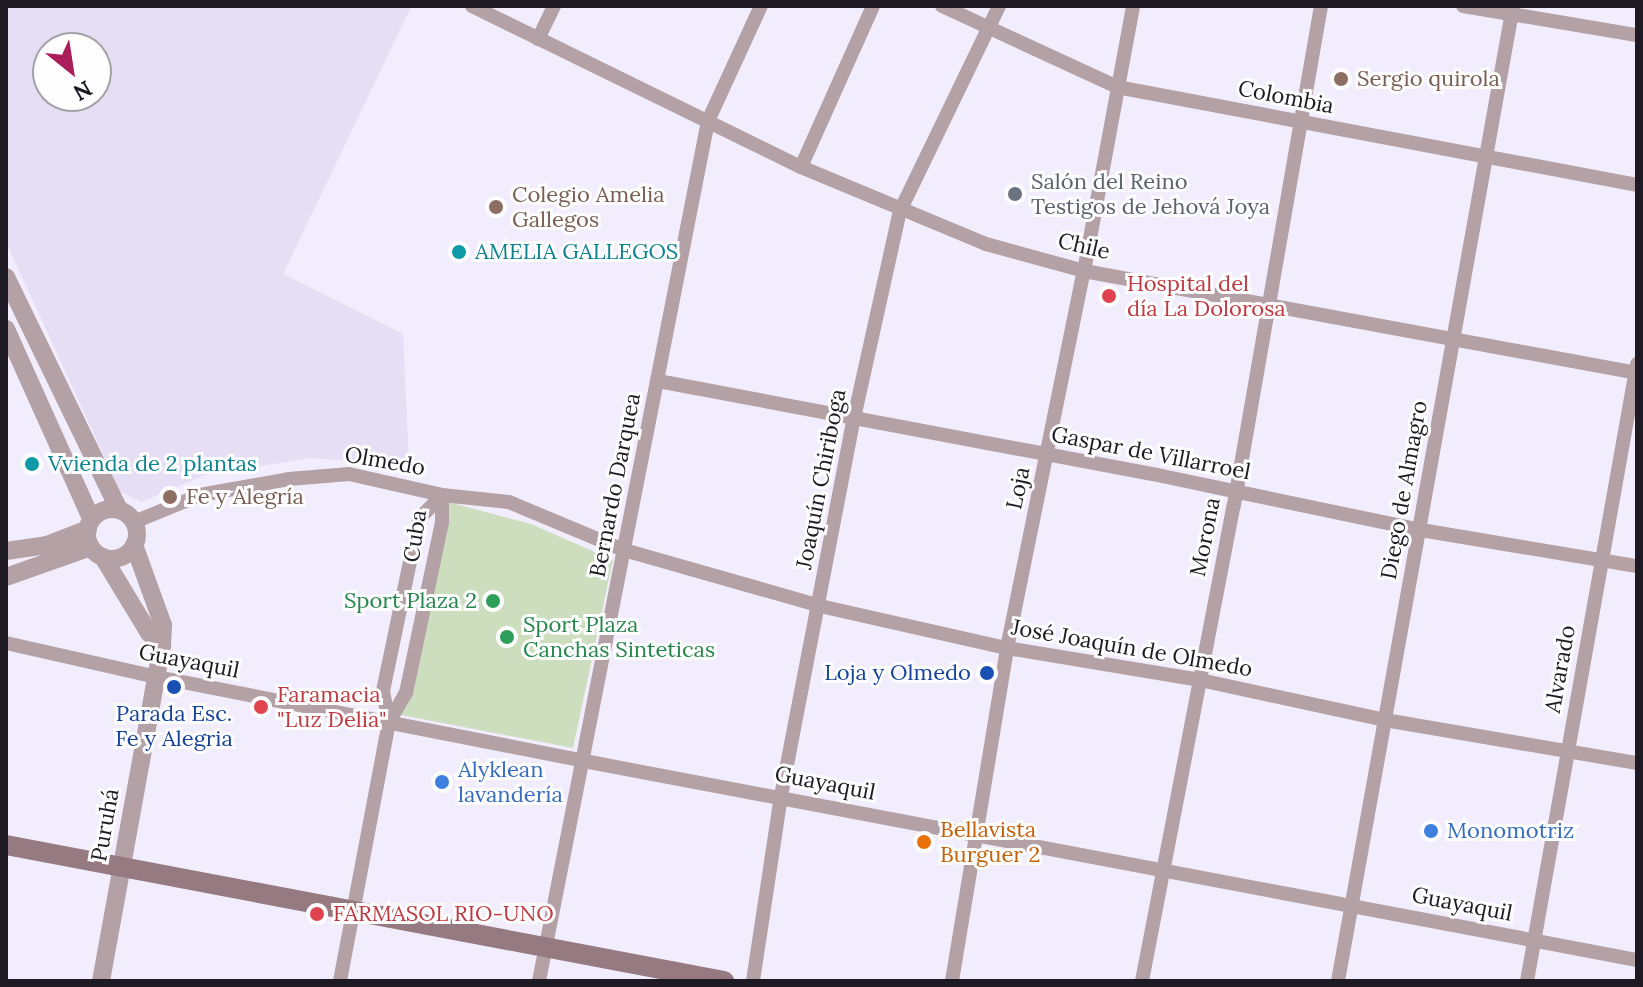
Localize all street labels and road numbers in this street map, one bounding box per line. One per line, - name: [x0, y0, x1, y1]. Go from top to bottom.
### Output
- street label: Colombia: [1236, 75, 1336, 119]
- street label: Chile: [1055, 227, 1113, 265]
- street label: Joaquín Chiriboga: [791, 387, 851, 571]
- street label: Bernardo Darquea: [584, 391, 646, 579]
- street label: Diego de Almagro: [1375, 398, 1433, 582]
- street label: Gaspar de Villarroel: [1049, 421, 1253, 485]
- street label: Olmedo: [343, 441, 427, 481]
- street label: Loja: [1001, 464, 1035, 512]
- street label: Morona: [1184, 495, 1226, 579]
- street label: Cuba: [398, 508, 432, 564]
- street label: José Joaquín de Olmedo: [1010, 614, 1254, 682]
- street label: Alvarado: [1539, 623, 1581, 715]
- street label: Guayaquil: [137, 638, 241, 684]
- street label: Guayaquil: [773, 760, 877, 806]
- street label: Puruhá: [86, 786, 124, 864]
- street label: Guayaquil: [1410, 881, 1514, 927]

